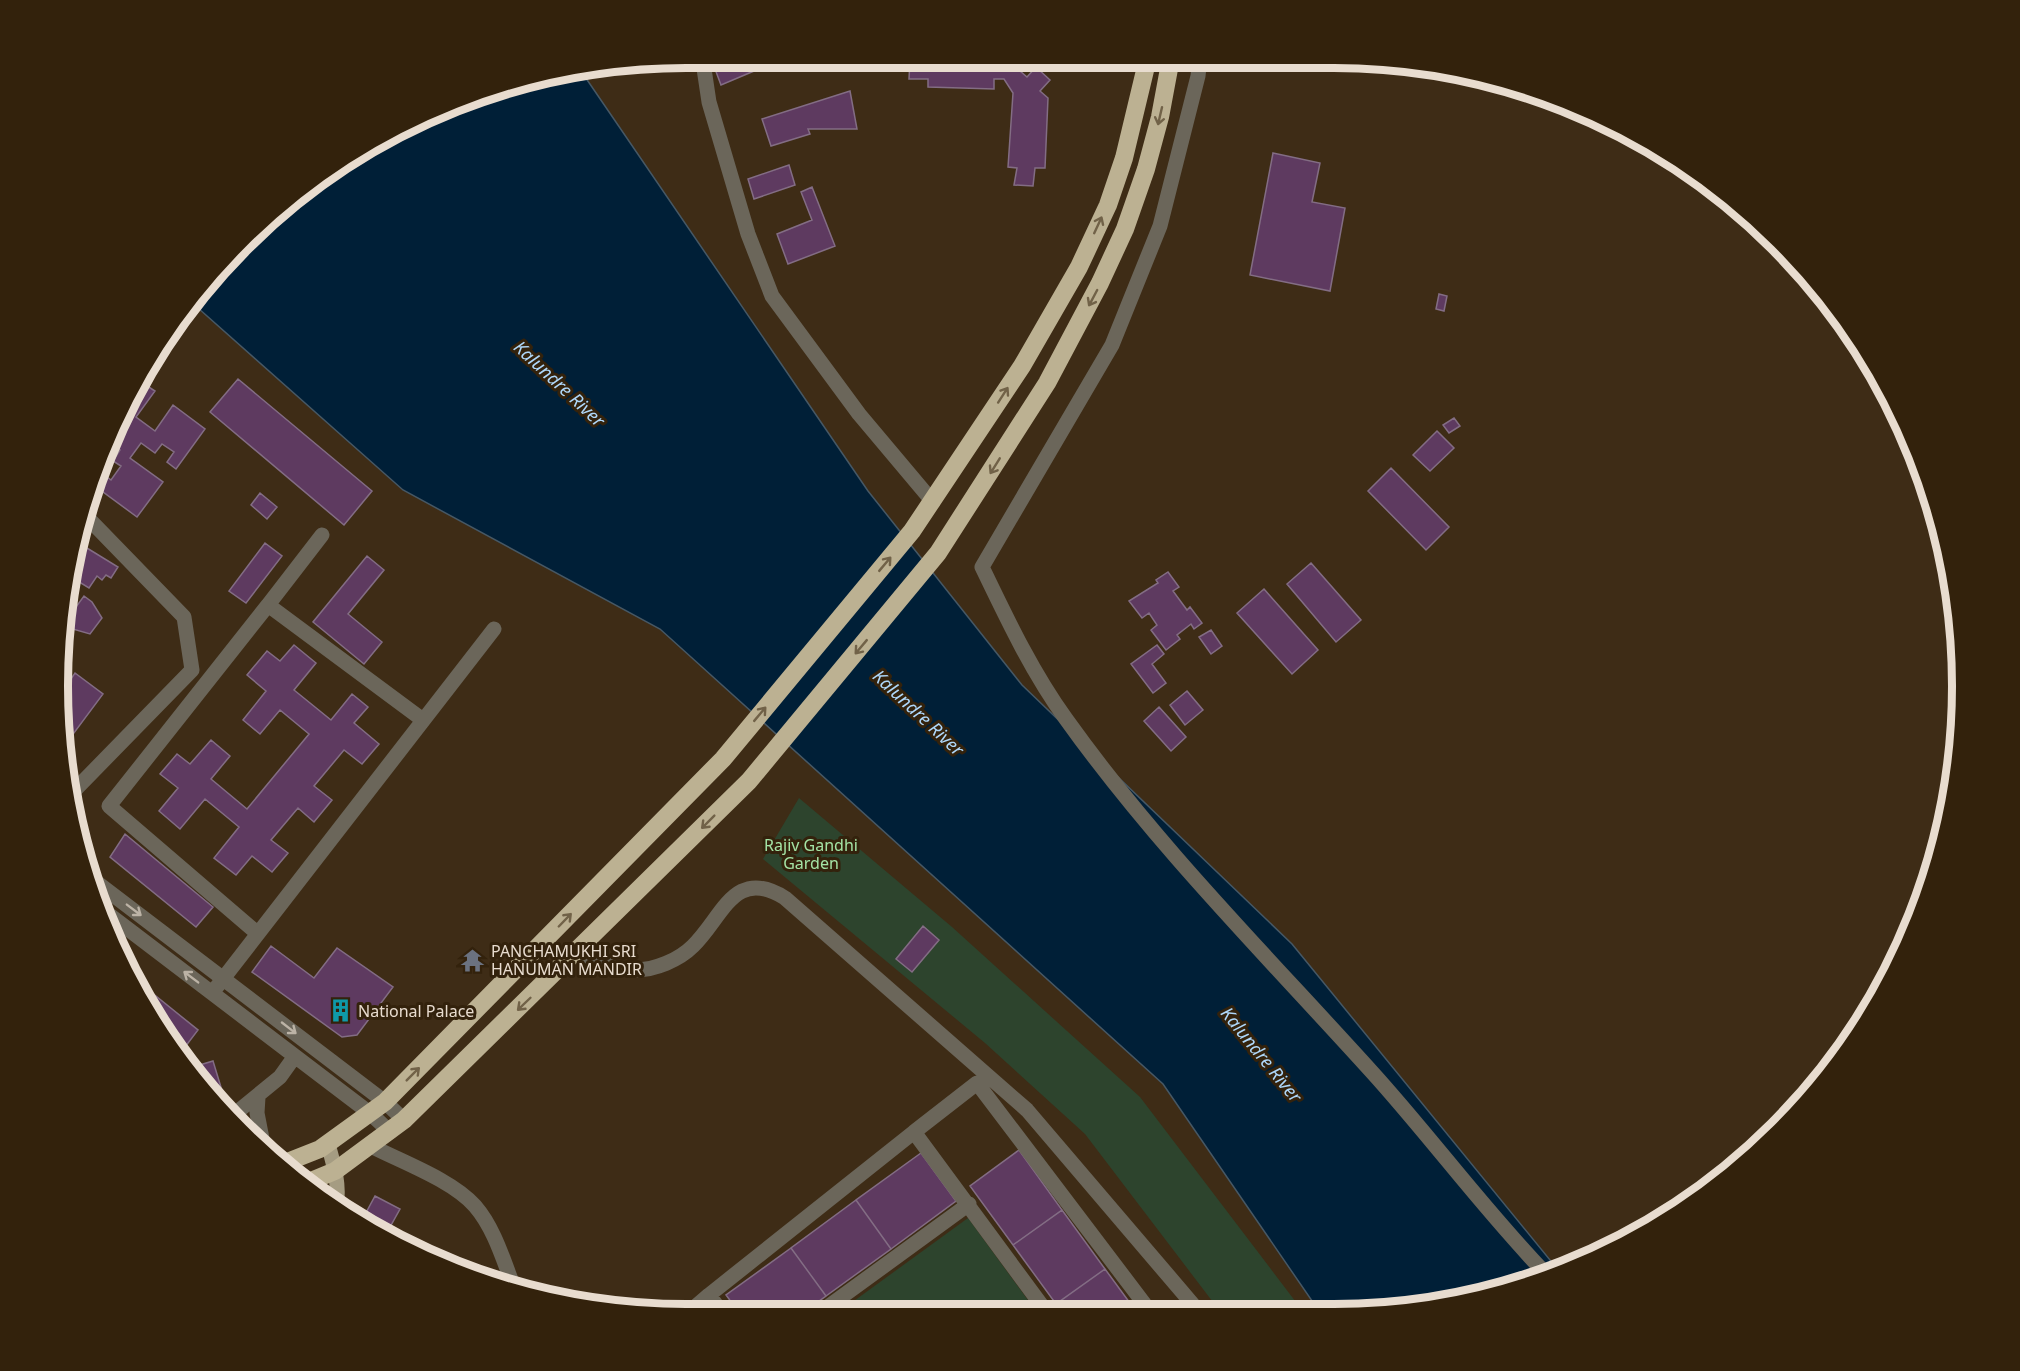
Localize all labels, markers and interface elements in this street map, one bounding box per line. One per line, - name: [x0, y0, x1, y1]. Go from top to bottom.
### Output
- one-way arrow: [1154, 105, 1165, 125]
- one-way arrow: [1093, 217, 1105, 235]
- one-way arrow: [1087, 289, 1099, 306]
- water label: Kalundre River: [509, 335, 611, 432]
- one-way arrow: [997, 387, 1009, 404]
- one-way arrow: [988, 458, 1001, 475]
- one-way arrow: [878, 556, 891, 572]
- one-way arrow: [854, 639, 868, 654]
- water label: Kalundre River: [868, 664, 970, 761]
- one-way arrow: [754, 706, 767, 722]
- one-way arrow: [701, 815, 715, 830]
- park label: Rajiv Gandhi Garden: [764, 834, 858, 874]
- one-way arrow: [125, 904, 141, 916]
- one-way arrow: [558, 913, 573, 928]
- place label: PANCHAMUKHI SRI HANUMAN MANDIR: [491, 940, 642, 980]
- temple icon: PANCHAMUKHI SRI HANUMAN MANDIR: [460, 947, 486, 973]
- one-way arrow: [183, 970, 199, 983]
- one-way arrow: [517, 996, 532, 1011]
- building icon: National Palace: [327, 998, 353, 1024]
- place label: National Palace: [358, 1000, 474, 1022]
- water label: Kalundre River: [1216, 1002, 1308, 1108]
- one-way arrow: [281, 1021, 297, 1034]
- one-way arrow: [406, 1066, 421, 1081]

